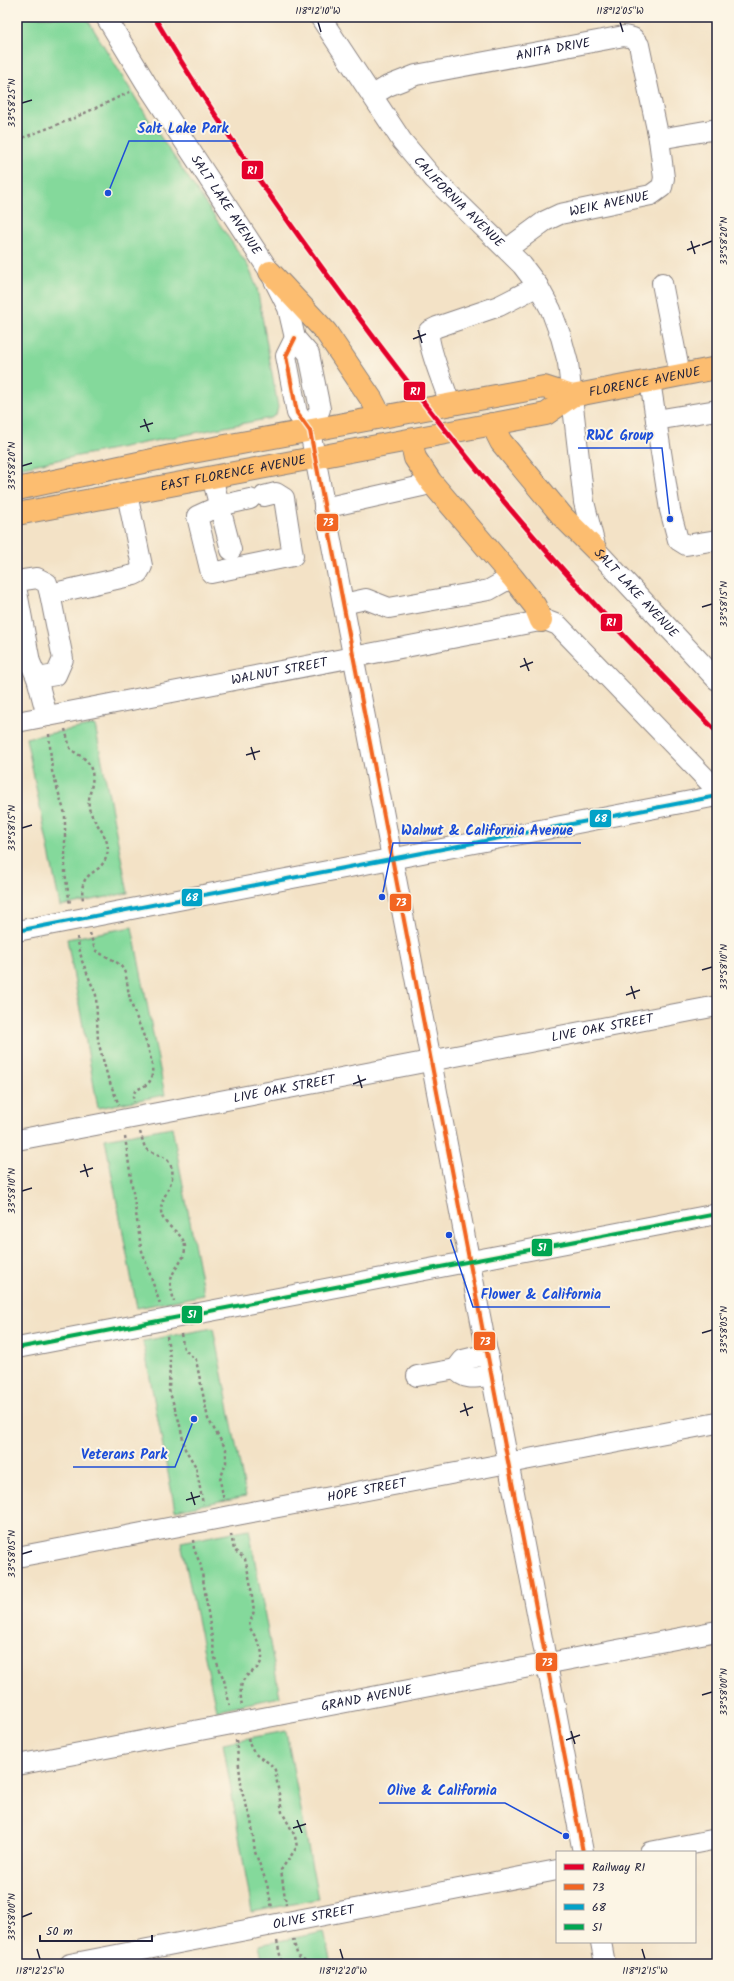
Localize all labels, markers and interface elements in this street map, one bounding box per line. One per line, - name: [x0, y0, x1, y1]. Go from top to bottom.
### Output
- text: 118°12'10"W: [295, 3, 341, 19]
- text: 118°12'05"W: [596, 3, 644, 19]
- street label: ANITA DRIVE: [514, 32, 592, 67]
- text: 33°58'25"N: [4, 78, 20, 127]
- callout: Salt Lake Park: [129, 115, 236, 141]
- text: Salt Lake Park: [138, 118, 230, 140]
- street label: SALT LAKE AVENUE: [185, 151, 267, 260]
- street label: CALIFORNIA AVENUE: [408, 151, 509, 253]
- line badge: R1: [241, 160, 264, 180]
- text: R1: [247, 162, 258, 180]
- street label: WEIK AVENUE: [567, 185, 652, 222]
- text: 33°58'20"N: [716, 217, 732, 265]
- street label: FLORENCE AVENUE: [587, 361, 703, 403]
- line badge: R1: [403, 381, 426, 401]
- text: R1: [410, 383, 421, 401]
- callout: RWC Group: [578, 422, 662, 448]
- text: RWC Group: [586, 425, 654, 447]
- text: 33°58'20"N: [4, 442, 20, 490]
- street label: EAST FLORENCE AVENUE: [159, 449, 308, 497]
- line badge: 73: [316, 513, 339, 532]
- text: 73: [322, 514, 334, 532]
- street label: SALT LAKE AVENUE: [589, 543, 684, 643]
- text: 33°58'15"N: [716, 581, 732, 627]
- line badge: R1: [600, 613, 623, 632]
- text: R1: [606, 614, 617, 632]
- street label: WALNUT STREET: [229, 652, 330, 691]
- text: 33°58'15"N: [4, 805, 20, 851]
- line badge: 68: [589, 809, 612, 828]
- text: 68: [595, 810, 608, 828]
- callout: Walnut & California Avenue: [393, 817, 581, 843]
- text: Walnut & California Avenue: [401, 820, 573, 842]
- line badge: 68: [181, 888, 203, 907]
- text: 68: [186, 889, 199, 907]
- line badge: 73: [389, 893, 412, 912]
- text: 73: [395, 894, 407, 912]
- text: 33°58'10"N: [716, 944, 732, 990]
- street label: LIVE OAK STREET: [550, 1008, 656, 1048]
- street label: LIVE OAK STREET: [231, 1069, 338, 1109]
- text: 33°58'10"N: [4, 1168, 20, 1214]
- line badge: 51: [531, 1238, 553, 1257]
- text: 51: [537, 1239, 547, 1257]
- callout: Flower & California: [473, 1281, 610, 1307]
- text: Flower & California: [481, 1284, 601, 1306]
- line badge: 51: [181, 1305, 203, 1324]
- text: 51: [187, 1306, 197, 1324]
- text: 33°58'05"N: [716, 1306, 732, 1354]
- line badge: 73: [473, 1331, 496, 1351]
- text: 73: [479, 1333, 491, 1351]
- callout: Veterans Park: [73, 1441, 175, 1467]
- text: Veterans Park: [81, 1444, 168, 1466]
- street label: HOPE STREET: [325, 1472, 409, 1508]
- text: 33°58'05"N: [4, 1530, 20, 1578]
- line badge: 73: [535, 1652, 558, 1672]
- text: 73: [541, 1654, 553, 1672]
- text: 33°58'00"N: [716, 1668, 732, 1716]
- street label: GRAND AVENUE: [319, 1679, 414, 1717]
- callout: Olive & California: [379, 1777, 505, 1803]
- text: Olive & California: [387, 1780, 497, 1802]
- legend: [556, 1851, 696, 1943]
- text: Railway R1: [592, 1858, 646, 1877]
- text: 73: [592, 1878, 605, 1897]
- text: 33°58'00"N: [4, 1893, 20, 1941]
- text: 68: [592, 1898, 607, 1917]
- street label: OLIVE STREET: [271, 1899, 357, 1935]
- scale bar: [40, 1917, 152, 1943]
- text: 51: [592, 1918, 602, 1937]
- text: 50 m: [46, 1922, 73, 1941]
- text: 118°12'25"W: [16, 1963, 64, 1979]
- text: 118°12'20"W: [319, 1963, 367, 1979]
- text: 118°12'15"W: [622, 1963, 668, 1979]

